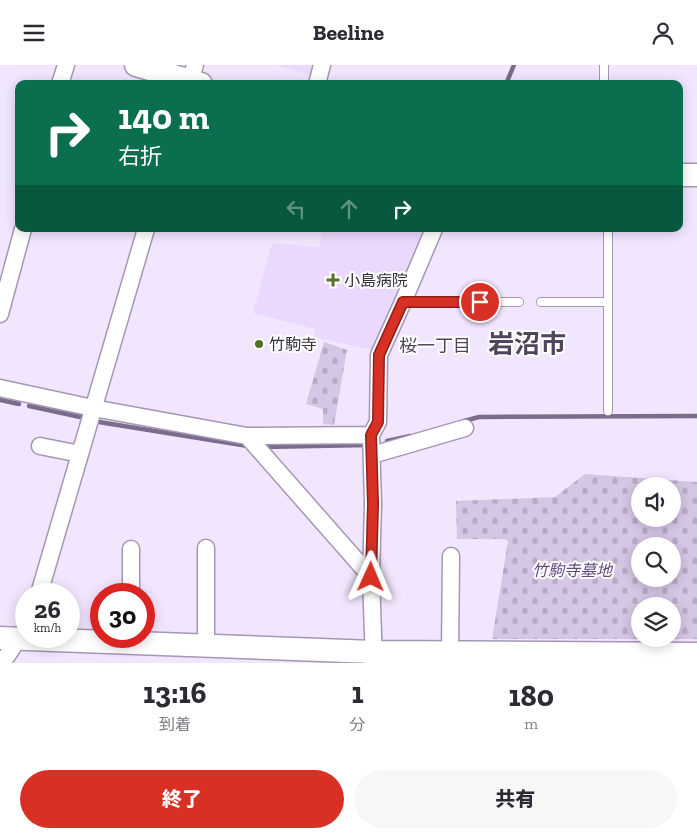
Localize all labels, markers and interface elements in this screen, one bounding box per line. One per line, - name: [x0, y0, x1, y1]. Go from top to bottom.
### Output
- icon: menu: [20, 19, 48, 47]
- text: Beeline: [313, 19, 384, 46]
- icon: person: [649, 19, 677, 47]
- text: 140 m: [118, 96, 209, 138]
- icon: right: [35, 100, 100, 165]
- text: 右折: [118, 143, 162, 170]
- icon: left: [282, 195, 310, 223]
- icon: ahead: [335, 195, 363, 223]
- icon: right: [388, 195, 416, 223]
- place label: 小島病院: [344, 271, 408, 290]
- marker: 小島病院: [326, 273, 340, 287]
- pin: [459, 281, 501, 323]
- icon: arrive: [466, 288, 494, 316]
- district label: 岩沼市: [488, 328, 566, 360]
- place label: 竹駒寺: [269, 335, 317, 354]
- district label: 桜一丁目: [399, 335, 471, 357]
- marker: 竹駒寺: [253, 338, 265, 350]
- map controls: [631, 477, 681, 647]
- button: sound: [631, 477, 681, 527]
- button: search: [631, 537, 681, 587]
- position arrow: [344, 550, 396, 602]
- park label: 竹駒寺墓地: [532, 561, 614, 580]
- speed limit sign: 30: [90, 583, 155, 648]
- text: 26: [34, 594, 61, 624]
- button: layers: [631, 597, 681, 647]
- text: km/h: [34, 621, 61, 635]
- text: 13:16: [143, 675, 207, 711]
- text: 1: [352, 675, 364, 711]
- text: 180: [508, 678, 554, 714]
- text: m: [524, 714, 538, 733]
- text: 到着: [159, 715, 191, 734]
- text: 分: [350, 715, 366, 734]
- button: 終了: [20, 770, 344, 828]
- button: 共有: [354, 770, 677, 828]

